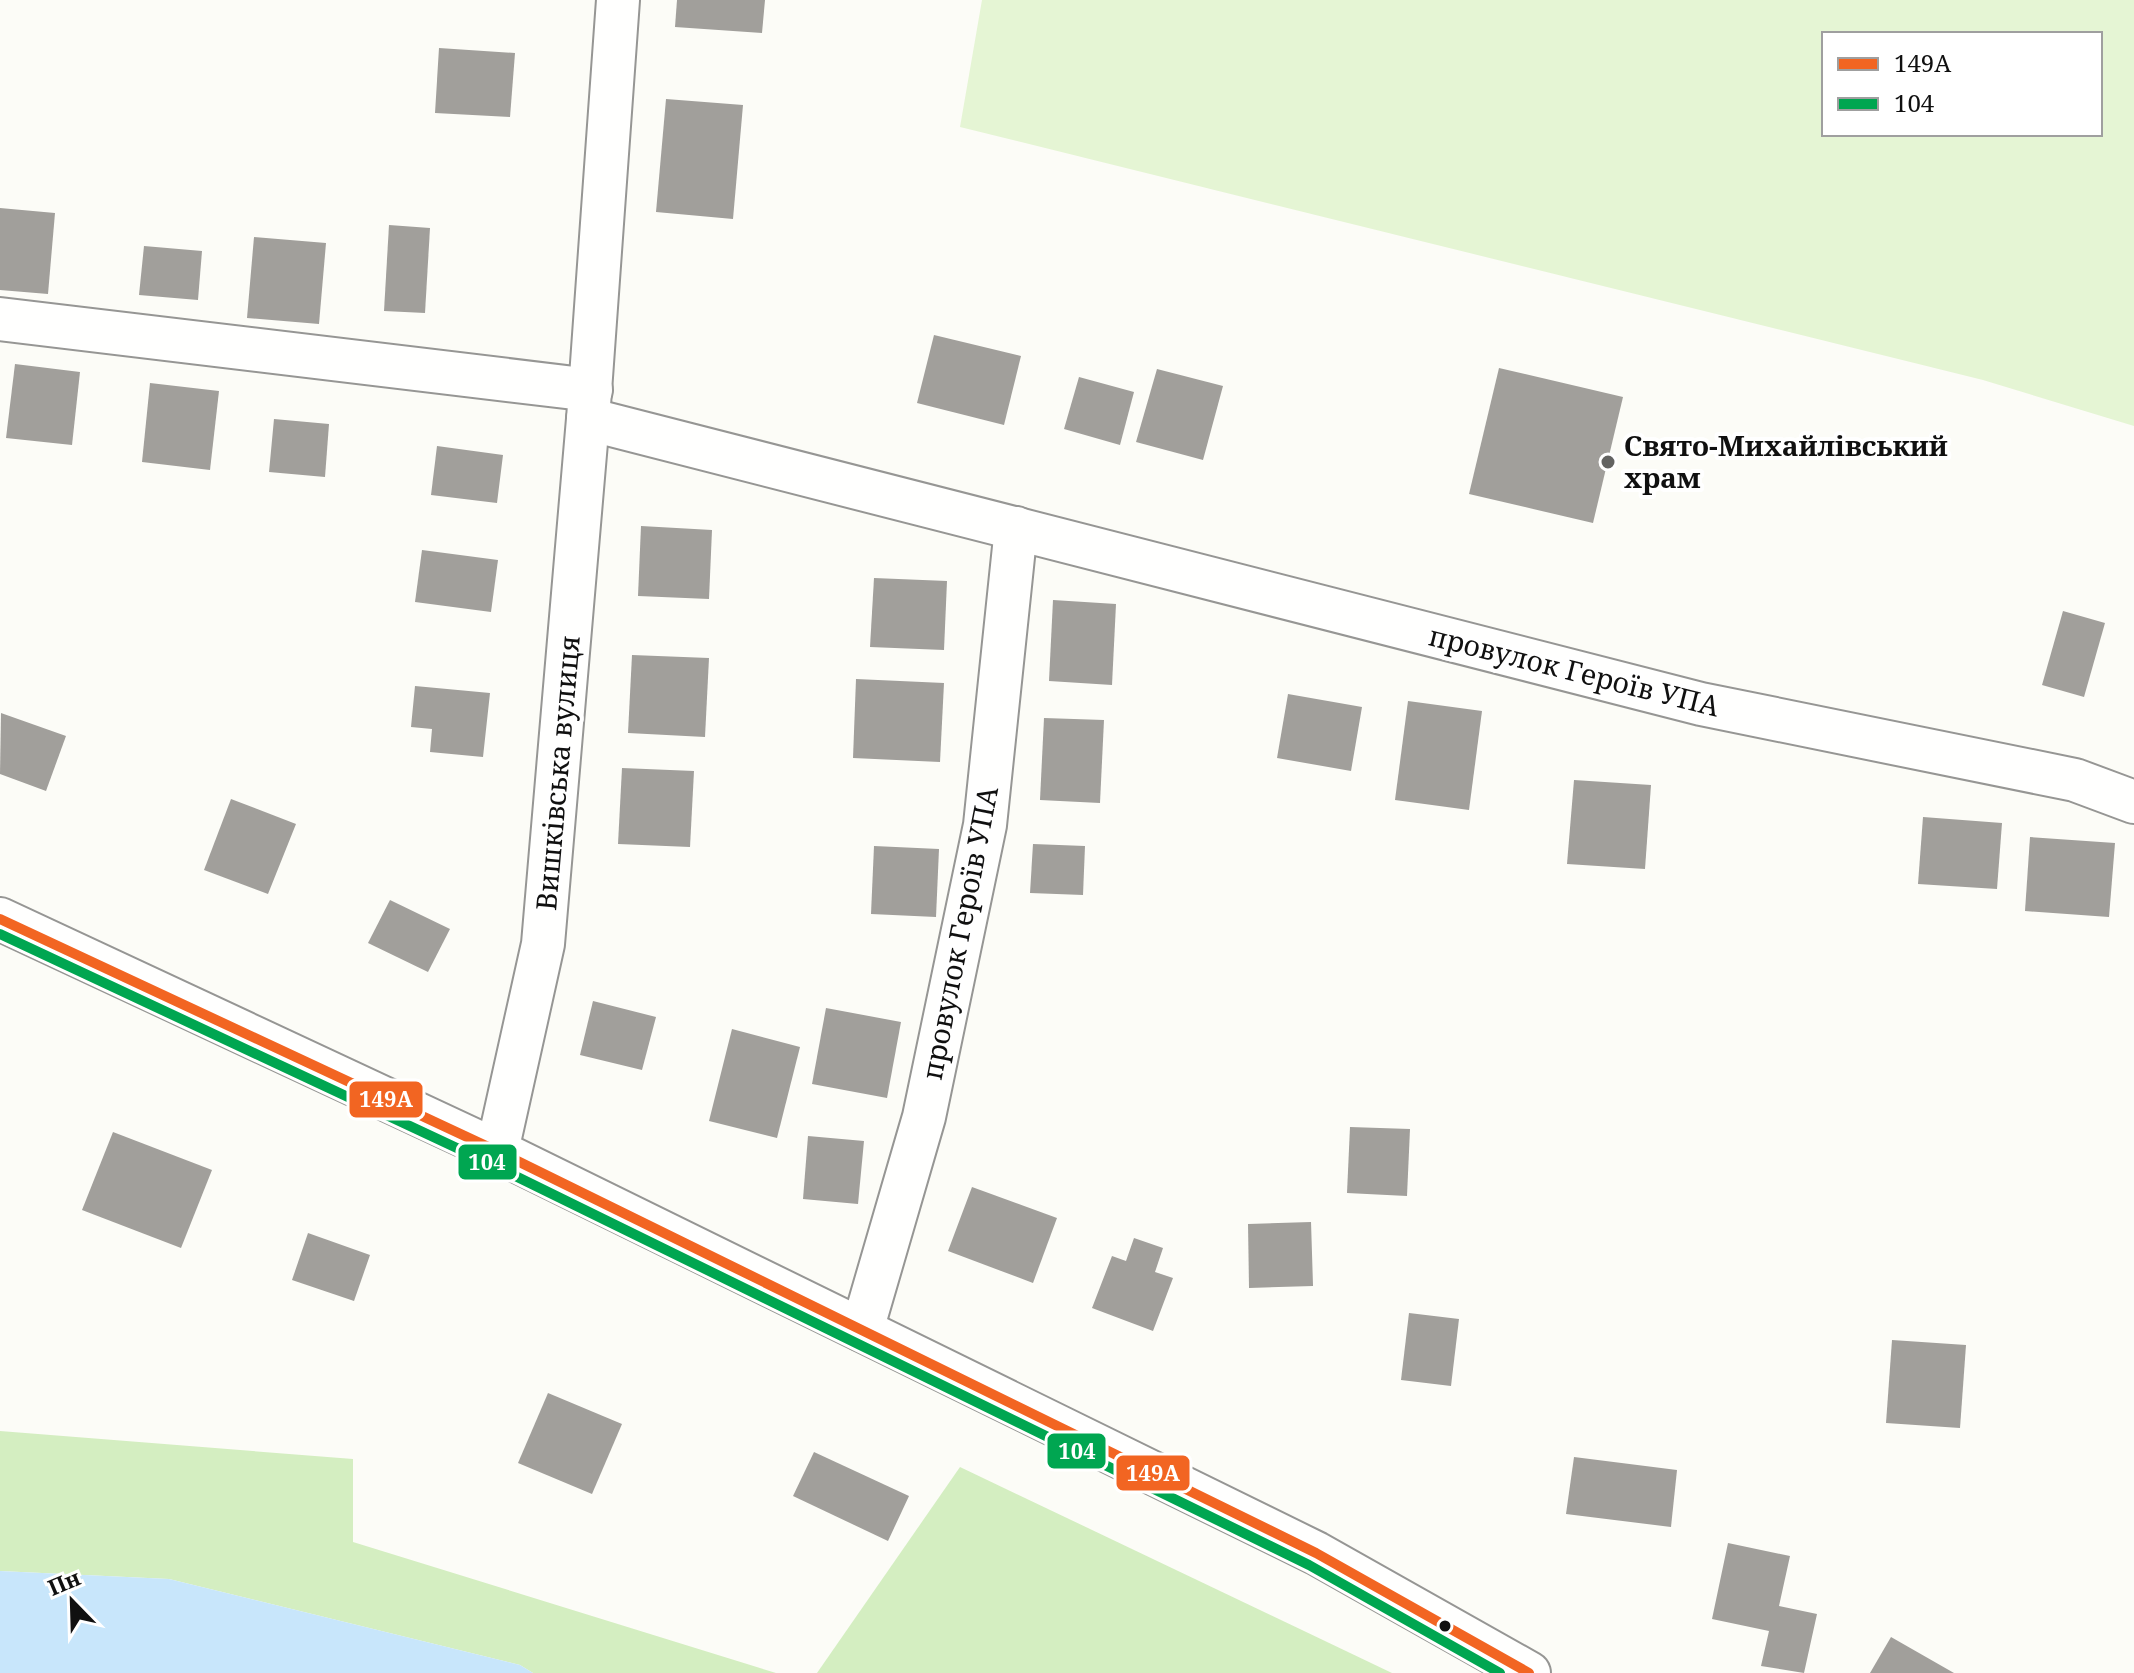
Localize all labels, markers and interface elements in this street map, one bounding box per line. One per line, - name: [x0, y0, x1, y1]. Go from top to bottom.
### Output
- legend: [1822, 32, 2102, 136]
- text: 149А: [1894, 46, 1951, 79]
- text: 104: [1894, 86, 1935, 119]
- place label: Свято-Михайлівський храм: [1624, 426, 1948, 496]
- marker: Свято-Михайлівський храм: [1599, 453, 1617, 471]
- street label: провулок Героїв УПА: [1425, 616, 1724, 725]
- street label: Вишківська вулиця: [526, 634, 588, 912]
- street label: провулок Героїв УПА: [912, 783, 1006, 1083]
- line badge: 149А: [348, 1080, 424, 1119]
- text: 149А: [359, 1083, 413, 1113]
- line badge: 104: [457, 1143, 518, 1181]
- text: 104: [468, 1146, 506, 1176]
- line badge: 104: [1046, 1432, 1107, 1470]
- text: 104: [1058, 1435, 1096, 1465]
- line badge: 149А: [1115, 1454, 1191, 1492]
- text: 149А: [1126, 1457, 1180, 1487]
- north arrow: [32, 1561, 112, 1641]
- text: Пн: [43, 1561, 85, 1602]
- unlabelled marker: [1437, 1618, 1453, 1634]

